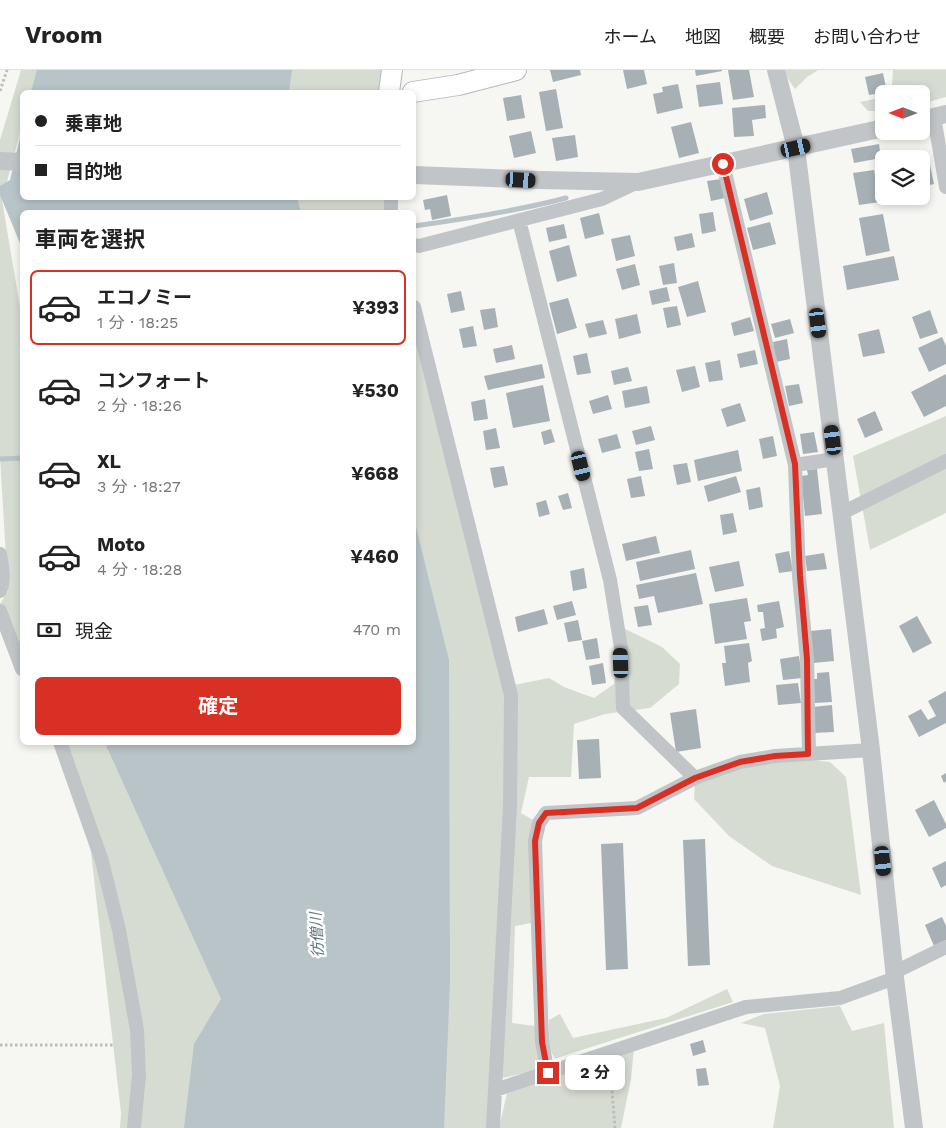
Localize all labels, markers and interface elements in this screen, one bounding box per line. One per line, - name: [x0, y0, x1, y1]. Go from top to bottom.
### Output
- text: Vroom: [25, 21, 103, 49]
- text: ホーム: [604, 26, 657, 47]
- text: 地図: [685, 26, 721, 47]
- text: 概要: [749, 26, 785, 47]
- text: お問い合わせ: [813, 26, 921, 47]
- north arrow: [875, 85, 930, 140]
- map controls: [875, 85, 930, 205]
- text: 乗車地: [65, 112, 122, 135]
- car: [779, 137, 812, 159]
- button: layers: [875, 150, 930, 205]
- route start: [712, 153, 734, 175]
- text: 目的地: [65, 160, 122, 183]
- car: [505, 172, 536, 188]
- text: 車両を選択: [35, 227, 145, 252]
- icon: car: [37, 285, 82, 330]
- text: エコノミー: [97, 286, 192, 309]
- text: ¥393: [352, 296, 399, 319]
- car: [808, 307, 827, 339]
- text: 1 分 · 18:25: [97, 313, 178, 332]
- icon: car: [37, 368, 82, 413]
- text: コンフォート: [97, 369, 210, 392]
- text: ¥530: [352, 379, 399, 402]
- text: 2 分 · 18:26: [97, 396, 182, 415]
- car: [823, 424, 842, 456]
- text: XL: [97, 450, 121, 473]
- car: [570, 450, 591, 482]
- icon: car: [37, 451, 82, 496]
- text: ¥668: [351, 462, 399, 485]
- text: 3 分 · 18:27: [97, 477, 181, 496]
- text: Moto: [97, 533, 145, 556]
- icon: car: [37, 534, 82, 579]
- text: ¥460: [350, 545, 399, 568]
- text: 4 分 · 18:28: [97, 560, 182, 579]
- icon: cash: [35, 616, 63, 644]
- text: 現金: [75, 620, 113, 643]
- text: 470 m: [353, 620, 401, 639]
- car: [612, 648, 629, 678]
- button: 確定: [35, 677, 401, 735]
- car: [873, 845, 892, 877]
- water label: 彷僧川: [307, 910, 327, 958]
- callout: 2 分: [566, 1056, 626, 1090]
- route end: [537, 1062, 559, 1084]
- text: 2 分: [580, 1063, 610, 1082]

